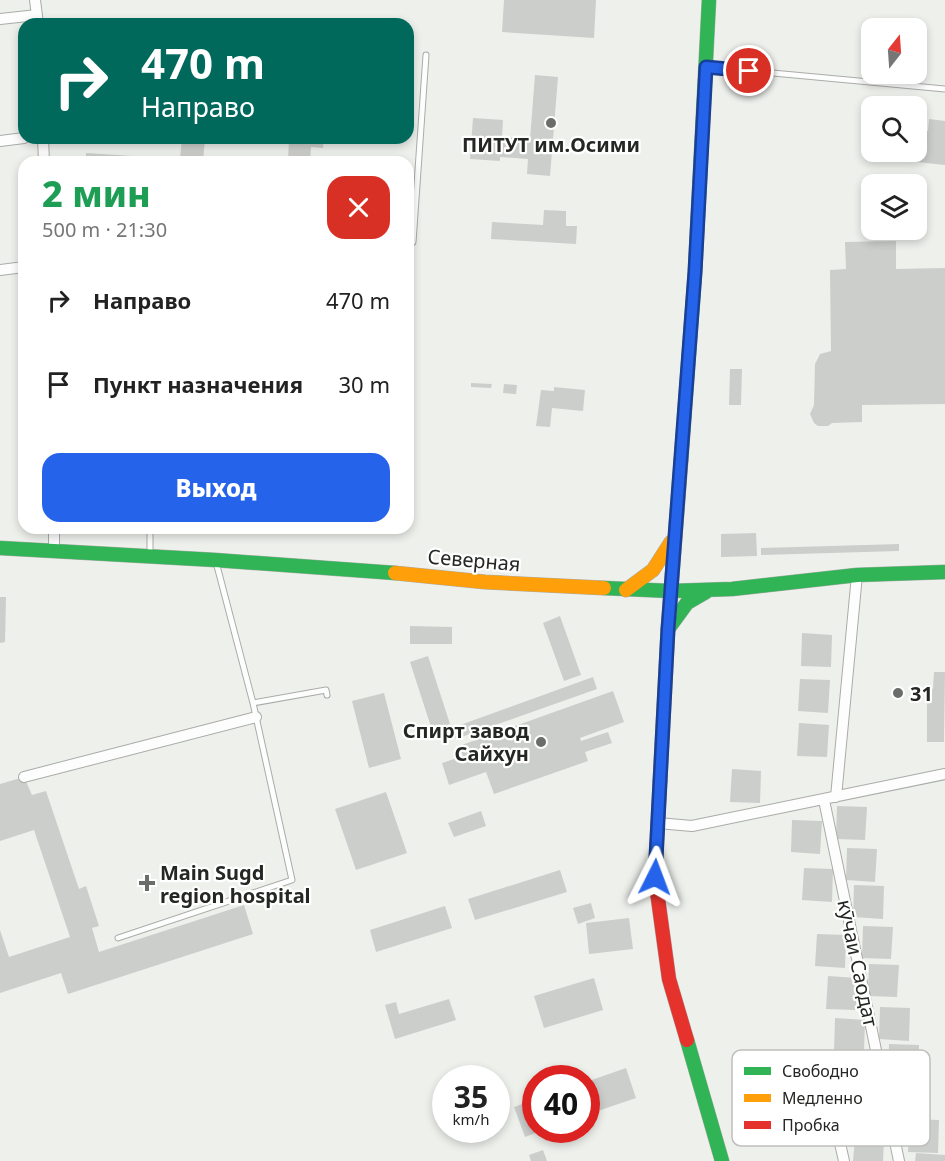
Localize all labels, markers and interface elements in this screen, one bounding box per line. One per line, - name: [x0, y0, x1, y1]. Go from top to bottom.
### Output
- north arrow: [861, 18, 927, 84]
- map controls: [861, 18, 927, 240]
- text: 470 m: [141, 34, 265, 91]
- icon: right: [42, 42, 120, 120]
- pin: [723, 45, 774, 96]
- icon: arrive: [732, 54, 765, 87]
- text: Направо: [141, 88, 255, 125]
- button: search: [861, 96, 927, 162]
- marker: ПИТУТ им.Осими: [544, 116, 558, 130]
- place label: ПИТУТ им.Осими: [462, 131, 640, 158]
- text: 2 мин: [42, 169, 151, 218]
- button: layers: [861, 174, 927, 240]
- button: close: [327, 176, 390, 239]
- text: 500 m · 21:30: [42, 216, 167, 243]
- icon: right: [42, 284, 75, 317]
- text: Направо: [93, 285, 191, 315]
- text: 470 m: [326, 285, 390, 315]
- icon: arrive: [42, 368, 75, 401]
- text: Пункт назначения: [93, 369, 303, 399]
- text: 30 m: [339, 369, 390, 399]
- button: Выход: [42, 453, 390, 522]
- street label: Северная: [426, 542, 522, 578]
- place label: 31: [910, 680, 933, 707]
- marker: 31: [891, 686, 905, 700]
- place label: Спирт завод Сайхун: [403, 717, 529, 767]
- marker: Спирт завод Сайхун: [534, 735, 548, 749]
- position arrow: [623, 845, 687, 909]
- place label: Main Sugd region hospital: [160, 859, 311, 909]
- marker: Main Sugd region hospital: [138, 874, 156, 892]
- street label: кӯчаи Саодат: [831, 897, 885, 1029]
- legend: [732, 1050, 930, 1146]
- text: Свободно: [782, 1060, 859, 1082]
- speed limit sign: 40: [522, 1065, 600, 1143]
- text: 35: [454, 1076, 488, 1117]
- text: Медленно: [782, 1087, 863, 1109]
- text: km/h: [453, 1109, 489, 1129]
- text: Пробка: [782, 1114, 840, 1136]

